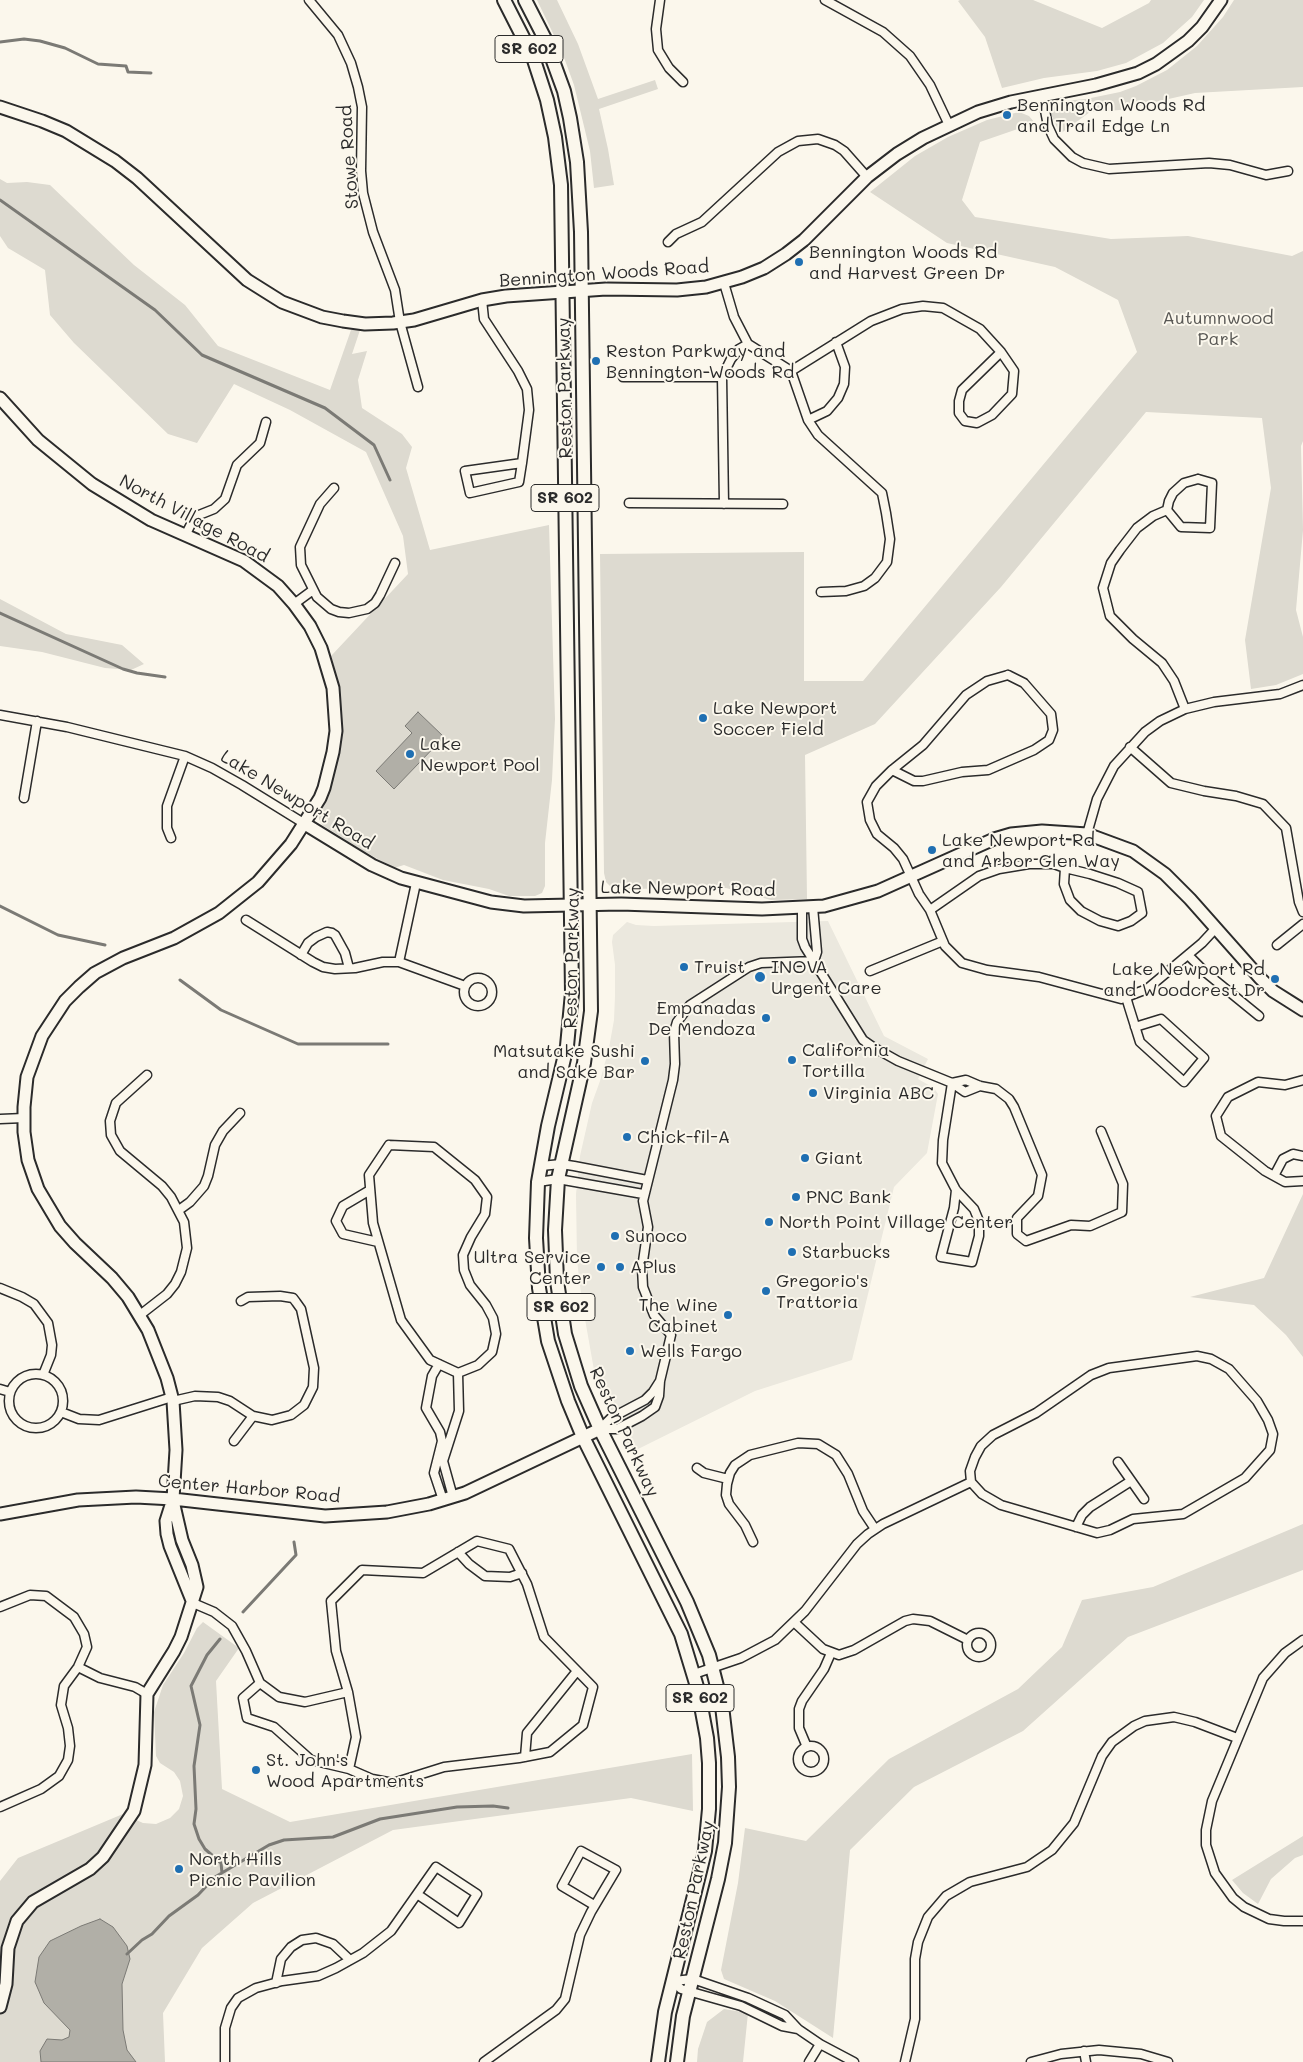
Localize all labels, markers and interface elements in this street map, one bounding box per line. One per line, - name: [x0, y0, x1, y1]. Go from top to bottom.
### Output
- road number: SR 602: [495, 36, 563, 62]
- place label: Bennington Woods Rd and Trail Edge Ln: [1017, 94, 1206, 136]
- street label: Stowe Road: [335, 104, 363, 210]
- marker: Bennington Woods Rd and Trail Edge Ln: [1001, 109, 1013, 121]
- place label: Bennington Woods Rd and Harvest Green Dr: [809, 241, 1005, 284]
- street label: Bennington Woods Road: [498, 256, 710, 292]
- marker: Bennington Woods Rd and Harvest Green Dr: [793, 256, 805, 268]
- park label: Autumnwood Park: [1162, 307, 1274, 350]
- street label: Reston Parkway: [553, 317, 577, 459]
- place label: Reston Parkway and Bennington Woods Rd: [606, 340, 795, 382]
- marker: Reston Parkway and Bennington Woods Rd: [590, 355, 602, 367]
- street label: North Village Road: [115, 470, 273, 568]
- road number: SR 602: [531, 484, 599, 512]
- place label: Lake Newport Soccer Field: [713, 697, 837, 740]
- marker: Lake Newport Soccer Field: [697, 712, 709, 724]
- place label: Lake Newport Pool: [420, 733, 540, 776]
- street label: Lake Newport Road: [216, 746, 378, 854]
- marker: Lake Newport Pool: [404, 748, 416, 760]
- place label: Lake Newport Rd and Arbor Glen Way: [942, 829, 1120, 872]
- marker: Lake Newport Rd and Arbor Glen Way: [926, 844, 938, 856]
- street label: Lake Newport Road: [600, 877, 776, 901]
- street label: Reston Parkway: [560, 887, 584, 1029]
- place label: Truist: [694, 956, 745, 978]
- place label: INOVA Urgent Care: [771, 956, 882, 999]
- place label: Lake Newport Rd and Woodcrest Dr: [1103, 958, 1265, 1001]
- marker: Truist: [678, 961, 690, 973]
- marker: INOVA Urgent Care: [753, 970, 767, 984]
- marker: Lake Newport Rd and Woodcrest Dr: [1269, 973, 1281, 985]
- place label: Empanadas De Mendoza: [648, 997, 756, 1040]
- marker: Empanadas De Mendoza: [760, 1012, 772, 1024]
- place label: California Tortilla: [802, 1039, 889, 1082]
- place label: Matsutake Sushi and Sake Bar: [493, 1040, 635, 1082]
- marker: California Tortilla: [786, 1054, 798, 1066]
- marker: Matsutake Sushi and Sake Bar: [639, 1055, 651, 1067]
- place label: Virginia ABC: [823, 1082, 934, 1104]
- marker: Virginia ABC: [807, 1087, 819, 1099]
- place label: Chick-fil-A: [637, 1126, 730, 1148]
- marker: Chick-fil-A: [621, 1131, 633, 1143]
- place label: Giant: [815, 1147, 863, 1169]
- marker: Giant: [799, 1152, 811, 1164]
- place label: PNC Bank: [806, 1186, 891, 1208]
- marker: PNC Bank: [790, 1191, 802, 1203]
- place label: North Point Village Center: [779, 1211, 1013, 1233]
- marker: North Point Village Center: [763, 1216, 775, 1228]
- place label: Sunoco: [625, 1225, 687, 1247]
- marker: Sunoco: [609, 1230, 621, 1242]
- place label: Starbucks: [802, 1241, 891, 1263]
- place label: Ultra Service Center: [473, 1246, 591, 1288]
- marker: Starbucks: [786, 1246, 798, 1258]
- place label: APlus: [630, 1256, 677, 1278]
- marker: Ultra Service Center: [595, 1261, 607, 1273]
- marker: APlus: [614, 1261, 626, 1273]
- place label: Gregorio's Trattoria: [776, 1270, 869, 1312]
- marker: Gregorio's Trattoria: [760, 1285, 772, 1297]
- road number: SR 602: [527, 1294, 595, 1320]
- place label: The Wine Cabinet: [638, 1294, 718, 1336]
- marker: The Wine Cabinet: [722, 1309, 734, 1321]
- place label: Wells Fargo: [640, 1340, 742, 1362]
- marker: Wells Fargo: [624, 1345, 636, 1357]
- street label: Reston Parkway: [584, 1363, 664, 1501]
- street label: Center Harbor Road: [157, 1470, 341, 1508]
- road number: SR 602: [666, 1685, 734, 1712]
- place label: St. John's Wood Apartments: [266, 1749, 424, 1792]
- marker: St. John's Wood Apartments: [250, 1764, 262, 1776]
- street label: Reston Parkway: [669, 1819, 719, 1961]
- place label: North Hills Picnic Pavilion: [189, 1848, 316, 1890]
- marker: North Hills Picnic Pavilion: [173, 1863, 185, 1875]

